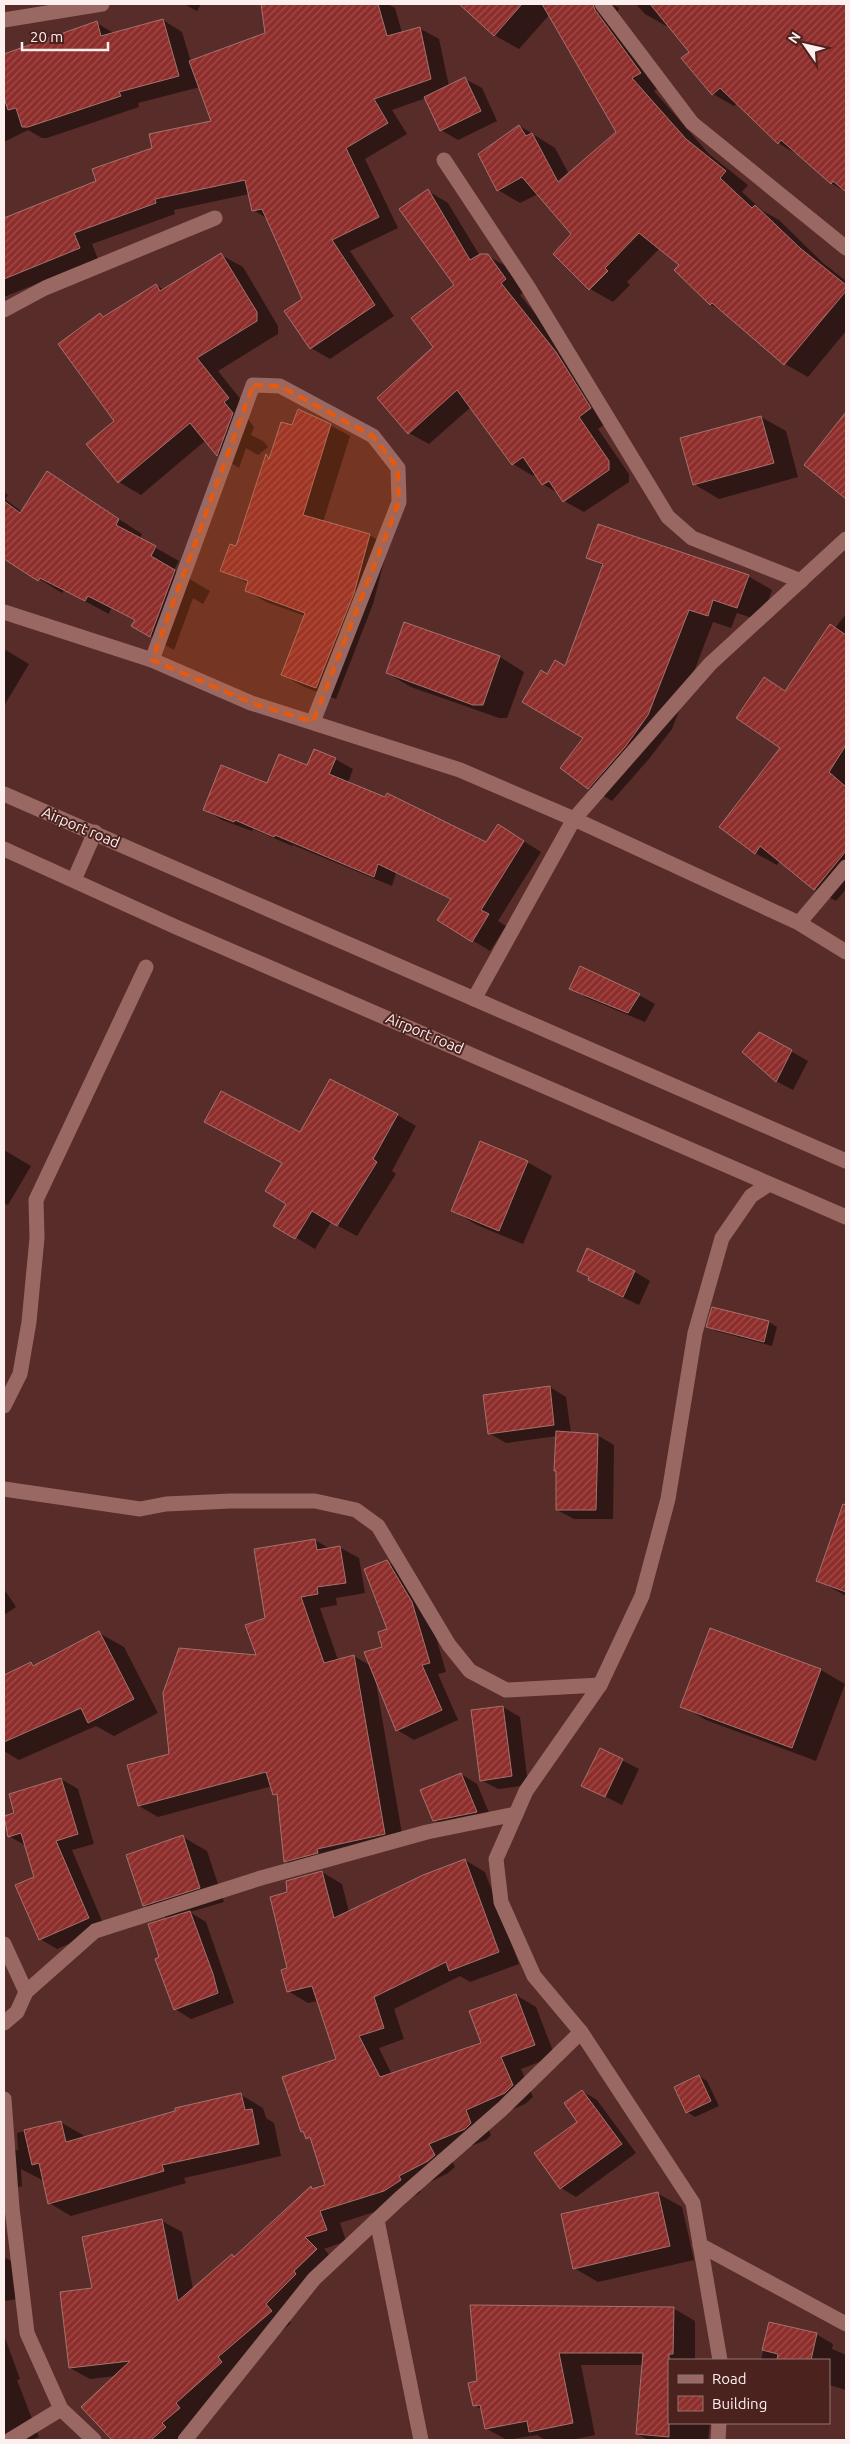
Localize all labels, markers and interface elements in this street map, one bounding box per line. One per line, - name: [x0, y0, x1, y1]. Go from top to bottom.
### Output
- scale bar: [22, 20, 109, 52]
- north arrow: [780, 20, 830, 70]
- text: 20 m: [30, 28, 63, 45]
- text: N: [785, 29, 804, 47]
- street label: Airport road: [40, 803, 122, 851]
- street label: Airport road: [384, 1009, 466, 1057]
- legend: [668, 2359, 830, 2424]
- text: Road: [712, 2370, 747, 2387]
- text: Building: [712, 2395, 767, 2412]

